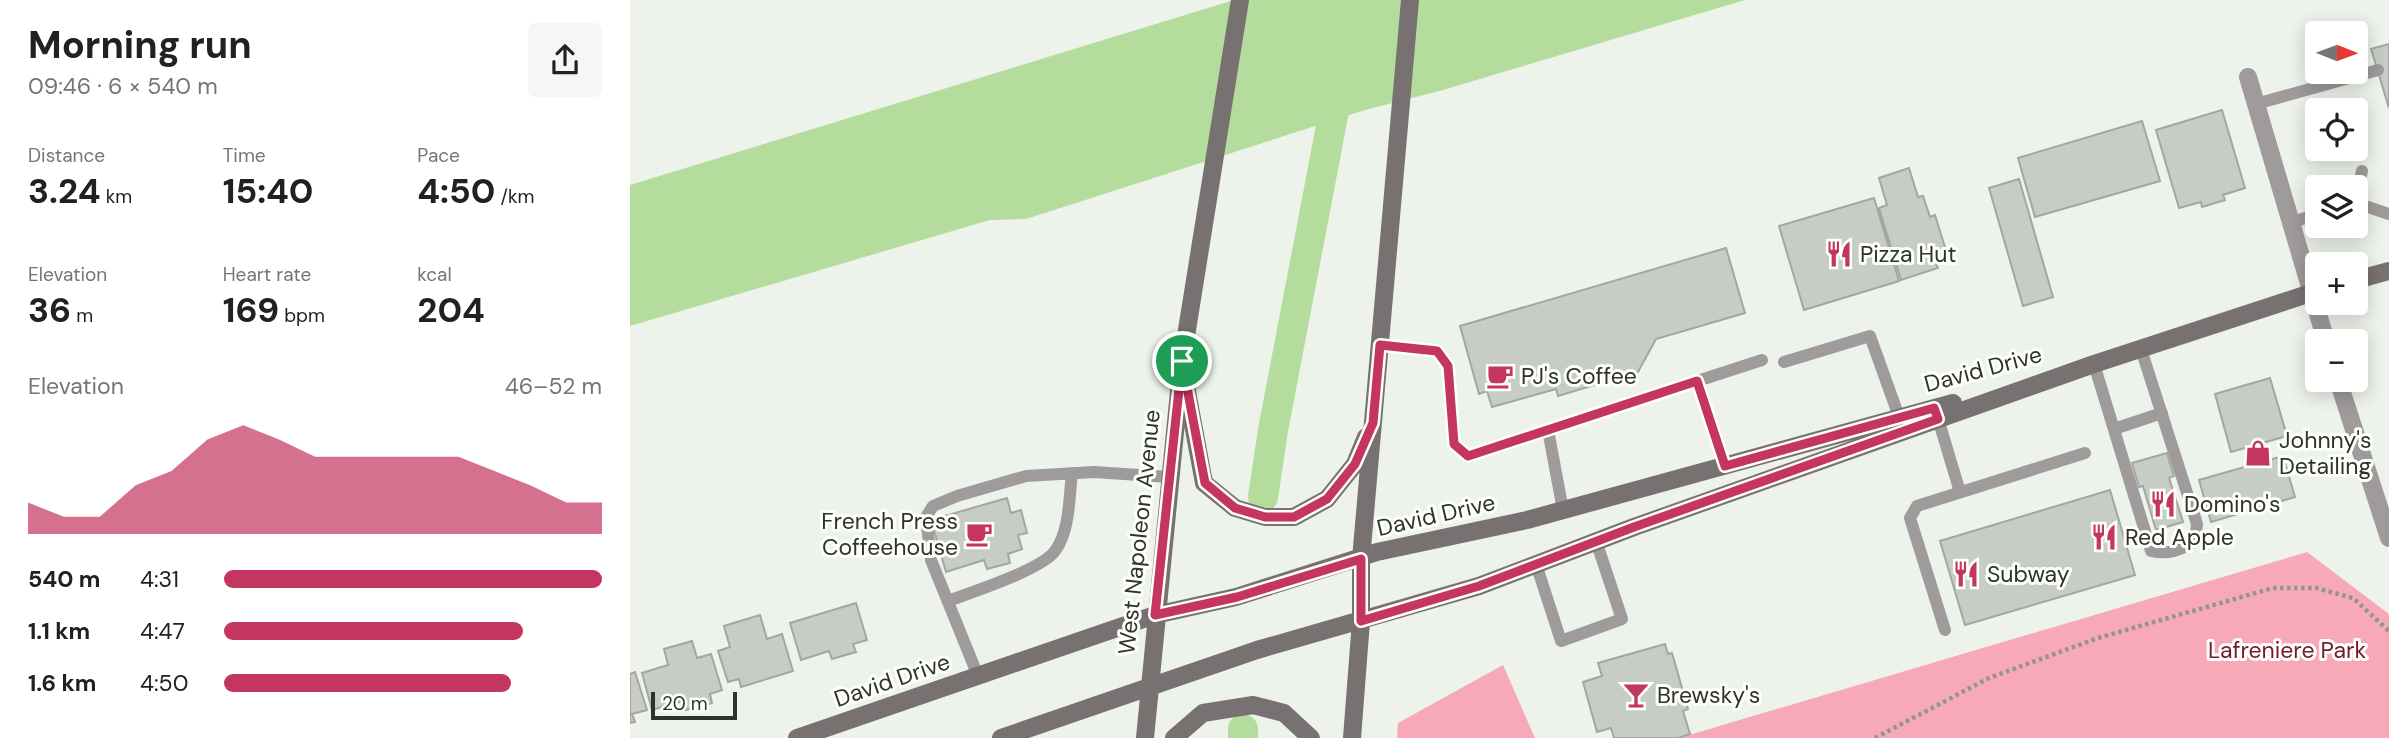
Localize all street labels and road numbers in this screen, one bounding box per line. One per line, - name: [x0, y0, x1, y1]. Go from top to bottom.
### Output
- street label: David Drive: [1921, 339, 2045, 399]
- street label: West Napoleon Avenue: [1111, 408, 1167, 656]
- street label: David Drive: [1374, 487, 1498, 543]
- street label: David Drive: [830, 646, 954, 714]

